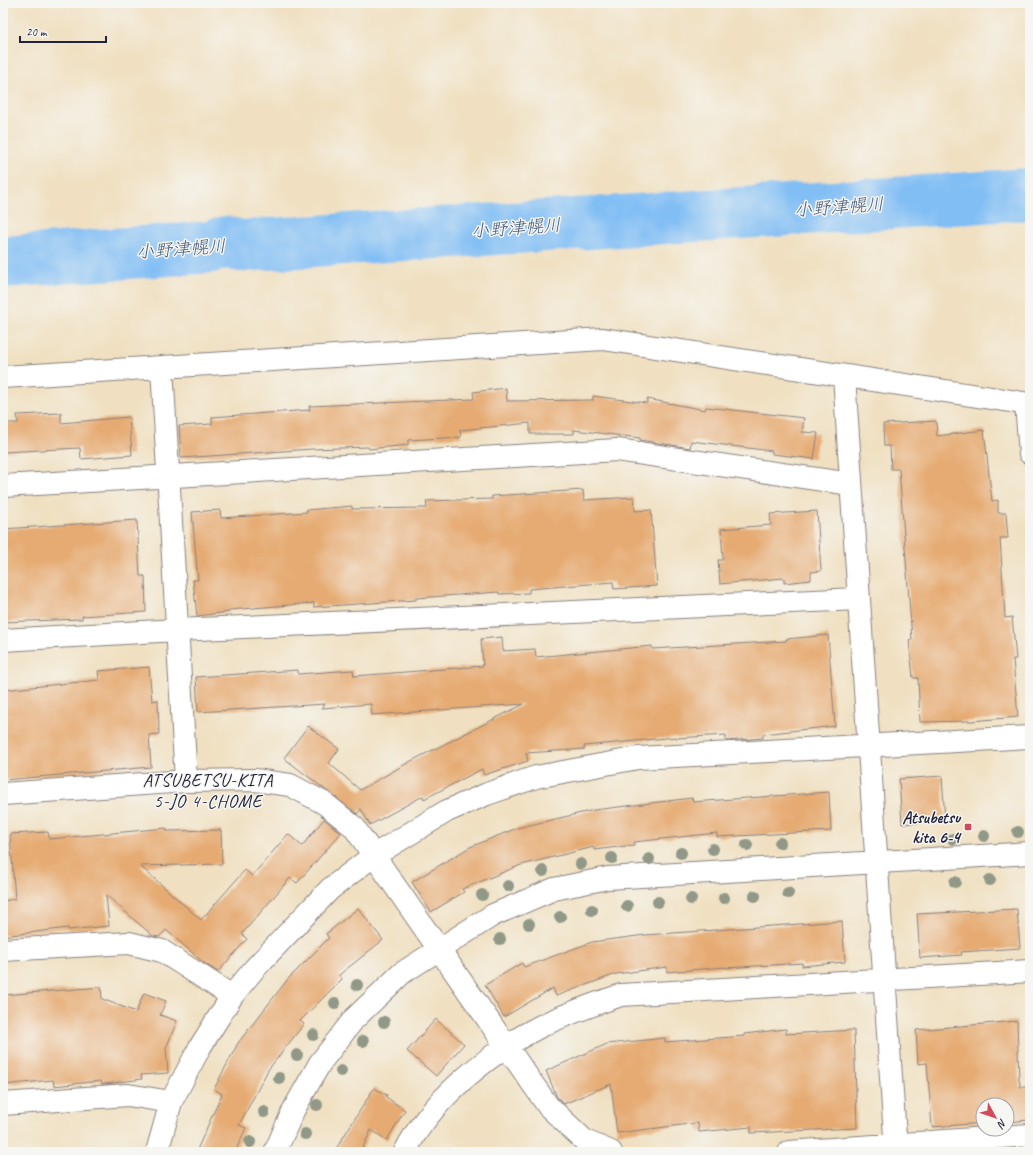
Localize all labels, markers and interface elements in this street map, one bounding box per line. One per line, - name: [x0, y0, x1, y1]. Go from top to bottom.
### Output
- scale bar: [20, 18, 106, 44]
- text: 20 m: [26, 24, 48, 40]
- water label: 小野津幌川: [793, 193, 885, 221]
- water label: 小野津幌川: [470, 214, 562, 242]
- water label: 小野津幌川: [135, 235, 227, 263]
- district label: ATSUBETSU-KITA 5-JO 4-CHOME: [143, 769, 273, 812]
- place label: Atsubetsu kita 6-4: [902, 807, 962, 848]
- marker: Atsubetsu kita 6-4: [963, 822, 973, 832]
- north arrow: [975, 1097, 1015, 1137]
- text: N: [994, 1116, 1010, 1132]

